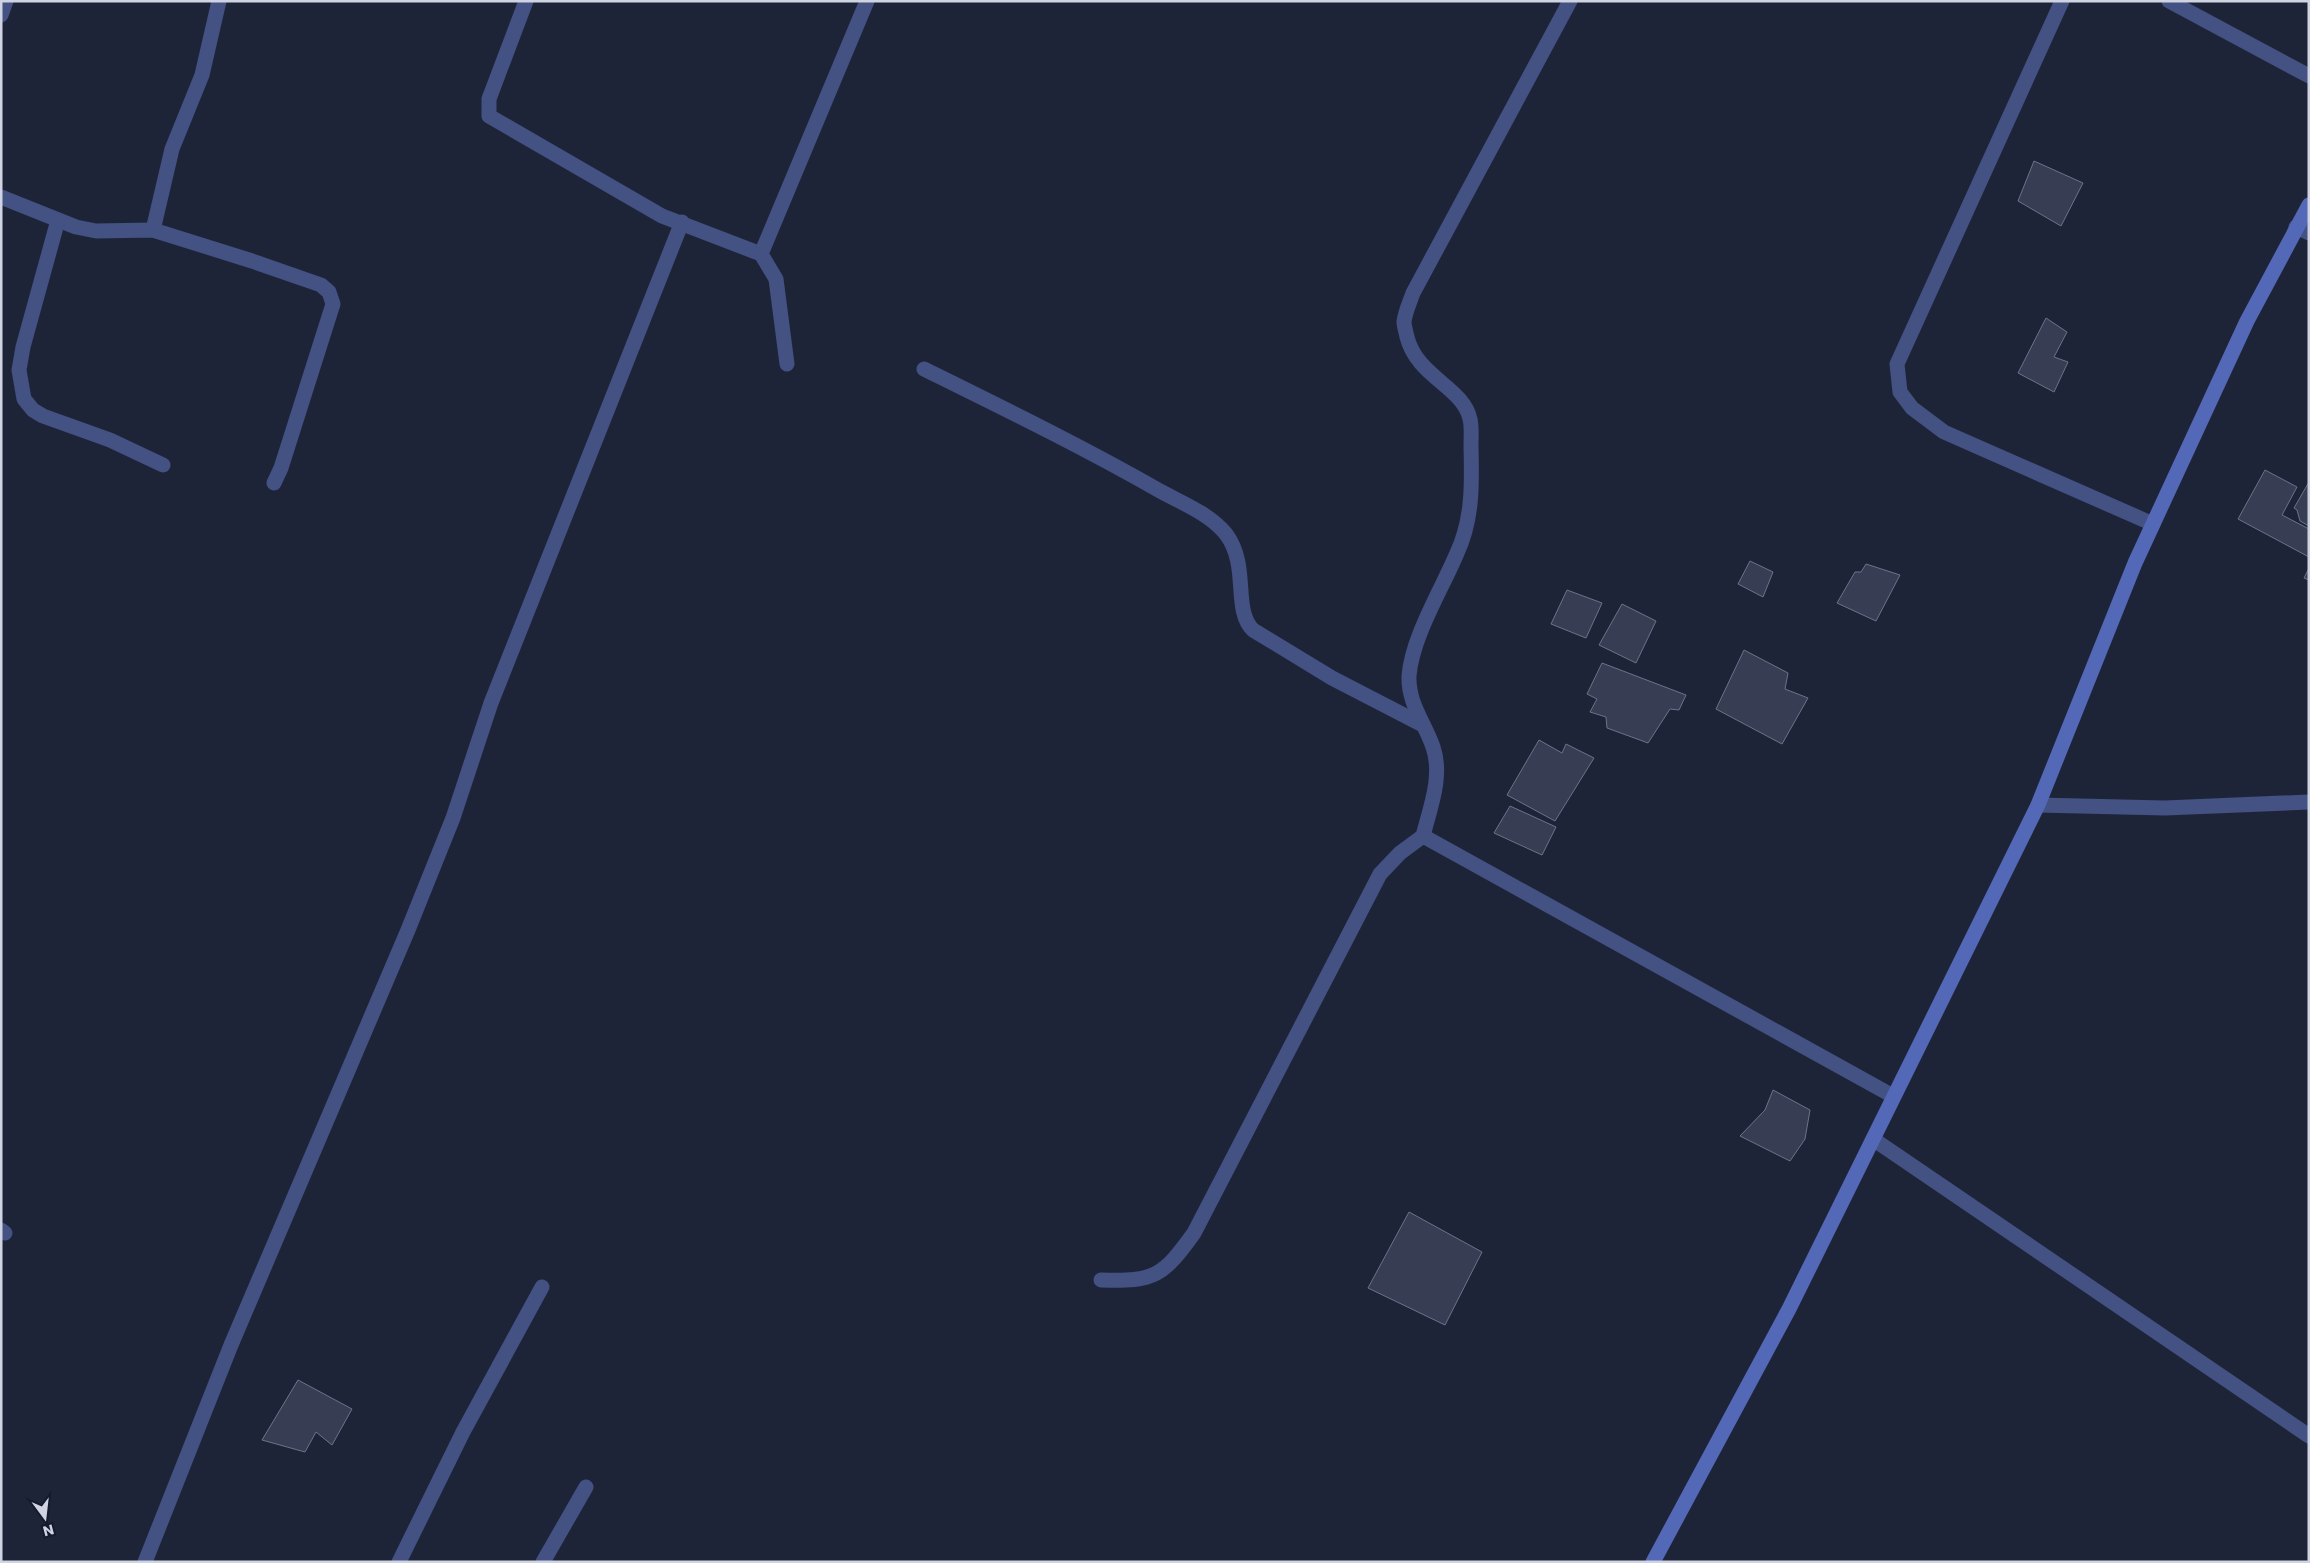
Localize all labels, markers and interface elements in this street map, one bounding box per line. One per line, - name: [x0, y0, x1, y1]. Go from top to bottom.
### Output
- north arrow: [20, 1493, 70, 1543]
- text: N: [41, 1520, 56, 1542]

